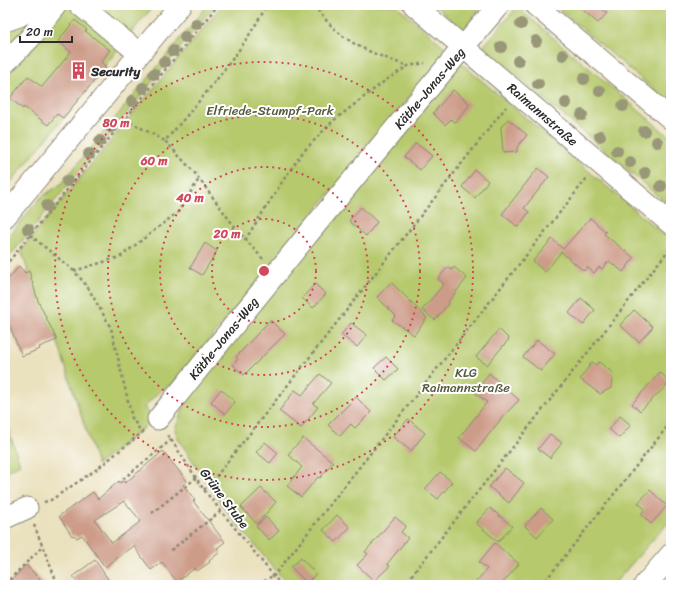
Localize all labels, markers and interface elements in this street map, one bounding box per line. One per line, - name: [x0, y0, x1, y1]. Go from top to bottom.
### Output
- scale bar: [20, 18, 72, 44]
- text: 20 m: [26, 21, 53, 43]
- street label: Käthe-Jonas-Weg: [388, 42, 471, 135]
- place label: Security: [90, 60, 141, 83]
- building icon: Security: [68, 61, 88, 81]
- street label: Raimannstraße: [502, 77, 584, 152]
- park label: Elfriede-Stumpf-Park: [206, 99, 334, 122]
- text: 80 m: [101, 112, 130, 134]
- text: 60 m: [140, 150, 168, 172]
- text: 40 m: [175, 187, 204, 209]
- text: 20 m: [213, 223, 241, 245]
- centre of rings: [257, 264, 271, 278]
- street label: Käthe-Jonas-Weg: [182, 291, 265, 385]
- park label: KLG Raimannstraße: [422, 361, 510, 399]
- street label: Grüne Stube: [194, 463, 255, 534]

